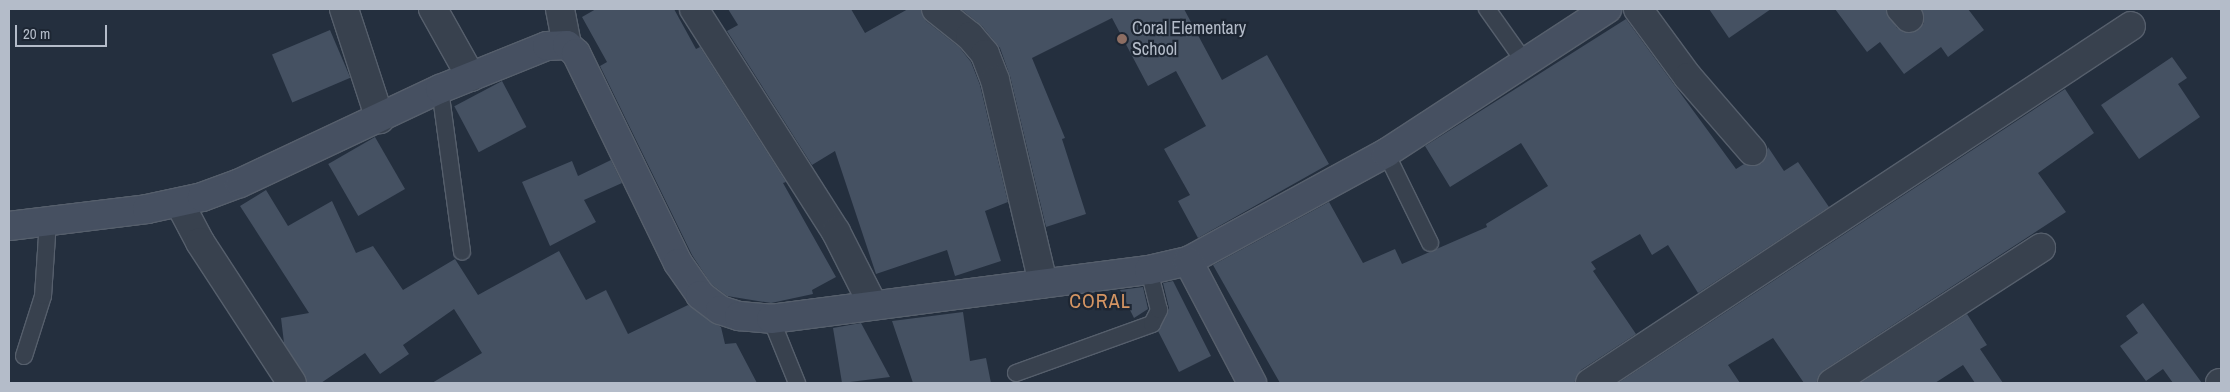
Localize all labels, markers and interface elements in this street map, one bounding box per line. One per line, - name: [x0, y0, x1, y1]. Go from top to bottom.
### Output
- scale bar: [18, 15, 110, 47]
- place label: Coral Elementary School: [1132, 18, 1246, 60]
- text: 20 m: [23, 23, 50, 44]
- marker: Coral Elementary School: [1116, 33, 1128, 45]
- district label: CORAL: [1069, 288, 1131, 312]

